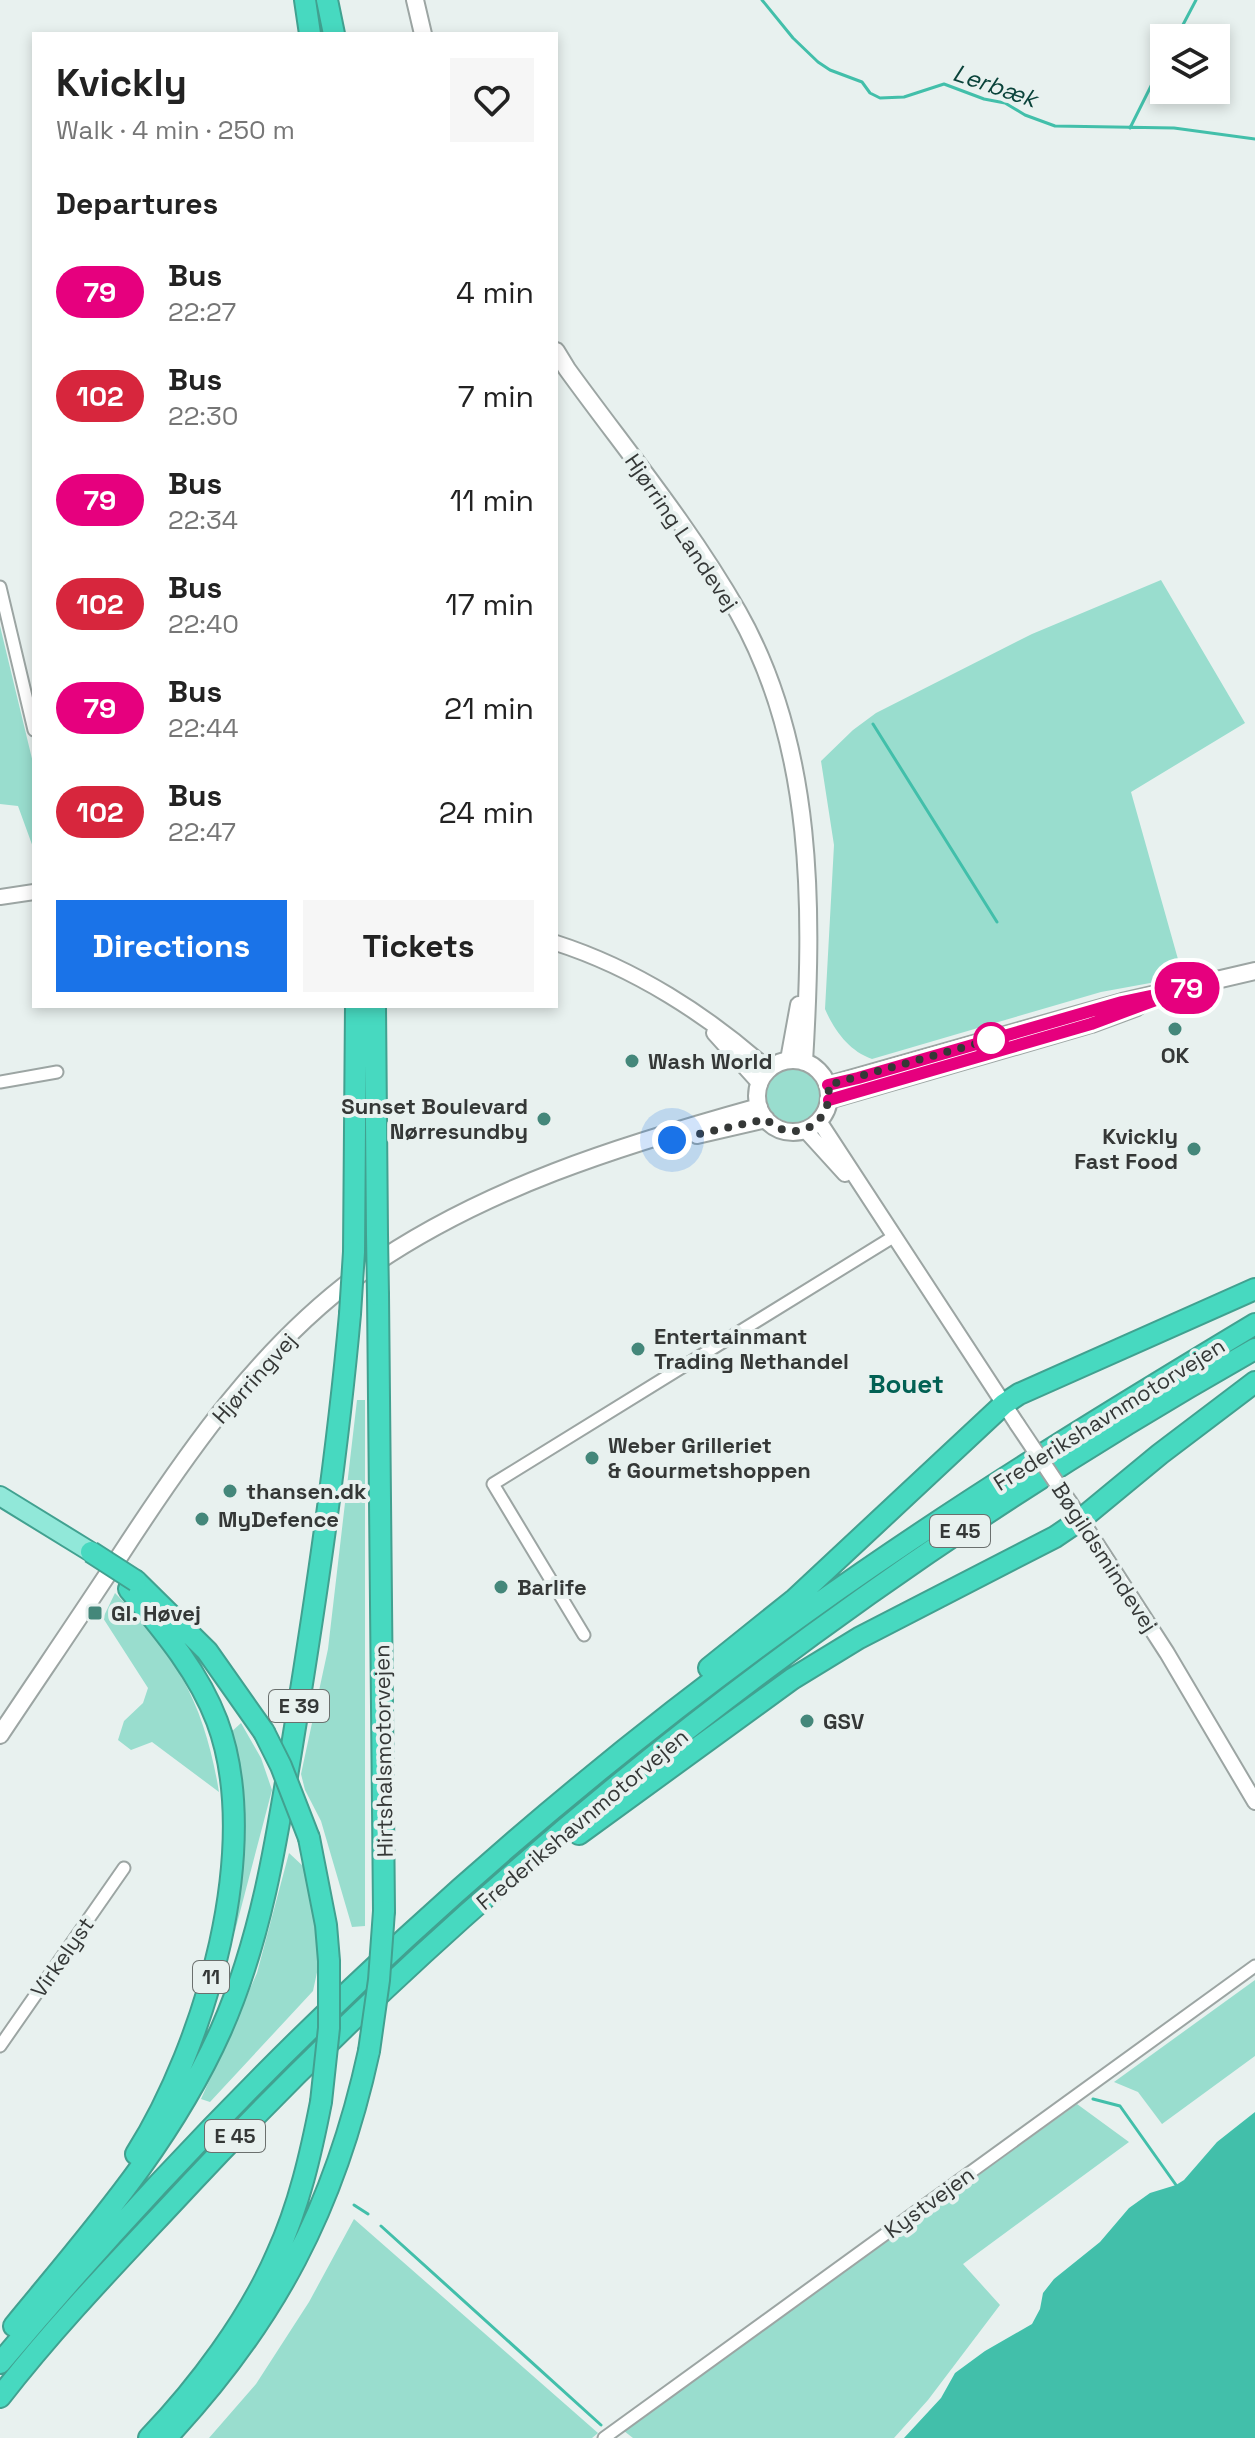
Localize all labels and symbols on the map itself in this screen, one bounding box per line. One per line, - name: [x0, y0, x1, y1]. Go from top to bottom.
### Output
- water label: Lerbæk: [949, 57, 1044, 115]
- street label: Hjørring Landevej: [619, 448, 745, 616]
- line badge: 79: [1151, 962, 1223, 1014]
- marker: OK: [1166, 1020, 1184, 1038]
- unlabelled marker: [974, 1023, 1008, 1057]
- place label: OK: [1161, 1041, 1190, 1069]
- place label: Wash World: [648, 1047, 772, 1075]
- marker: Wash World: [623, 1052, 641, 1070]
- place label: Sunset Boulevard Nørresundby: [341, 1092, 528, 1145]
- marker: Sunset Boulevard Nørresundby: [535, 1110, 553, 1128]
- your location: [652, 1120, 692, 1160]
- place label: Kvickly Fast Food: [1074, 1122, 1178, 1175]
- marker: Kvickly Fast Food: [1185, 1140, 1203, 1158]
- place label: Entertainmant Trading Nethandel: [654, 1322, 849, 1375]
- street label: Hjørringvej: [206, 1327, 302, 1429]
- street label: Frederikshavnmotorvejen: [988, 1331, 1230, 1497]
- marker: Entertainmant Trading Nethandel: [629, 1340, 647, 1358]
- district label: Bouet: [868, 1367, 944, 1401]
- place label: Weber Grilleriet & Gourmetshoppen: [608, 1431, 811, 1484]
- marker: Weber Grilleriet & Gourmetshoppen: [583, 1449, 601, 1467]
- place label: thansen.dk: [246, 1477, 367, 1505]
- street label: Bøgildsmindevej: [1046, 1477, 1164, 1637]
- marker: thansen.dk: [221, 1482, 239, 1500]
- place label: MyDefence: [218, 1505, 339, 1533]
- marker: MyDefence: [193, 1510, 211, 1528]
- road number: E 45: [930, 1515, 990, 1547]
- place label: Barlife: [517, 1573, 587, 1601]
- marker: Barlife: [492, 1578, 510, 1596]
- place label: Gl. Høvej: [111, 1599, 201, 1627]
- marker: Gl. Høvej: [86, 1604, 104, 1622]
- street label: Hirtshalsmotorvejen: [367, 1644, 399, 1858]
- road number: E 39: [269, 1690, 329, 1722]
- place label: GSV: [823, 1707, 865, 1735]
- marker: GSV: [798, 1712, 816, 1730]
- street label: Frederikshavnmotorvejen: [470, 1722, 694, 1916]
- street label: Virkelyst: [24, 1911, 100, 2003]
- road number: 11: [193, 1961, 229, 1993]
- road number: E 45: [205, 2120, 265, 2152]
- street label: Kystvejen: [878, 2160, 980, 2244]

